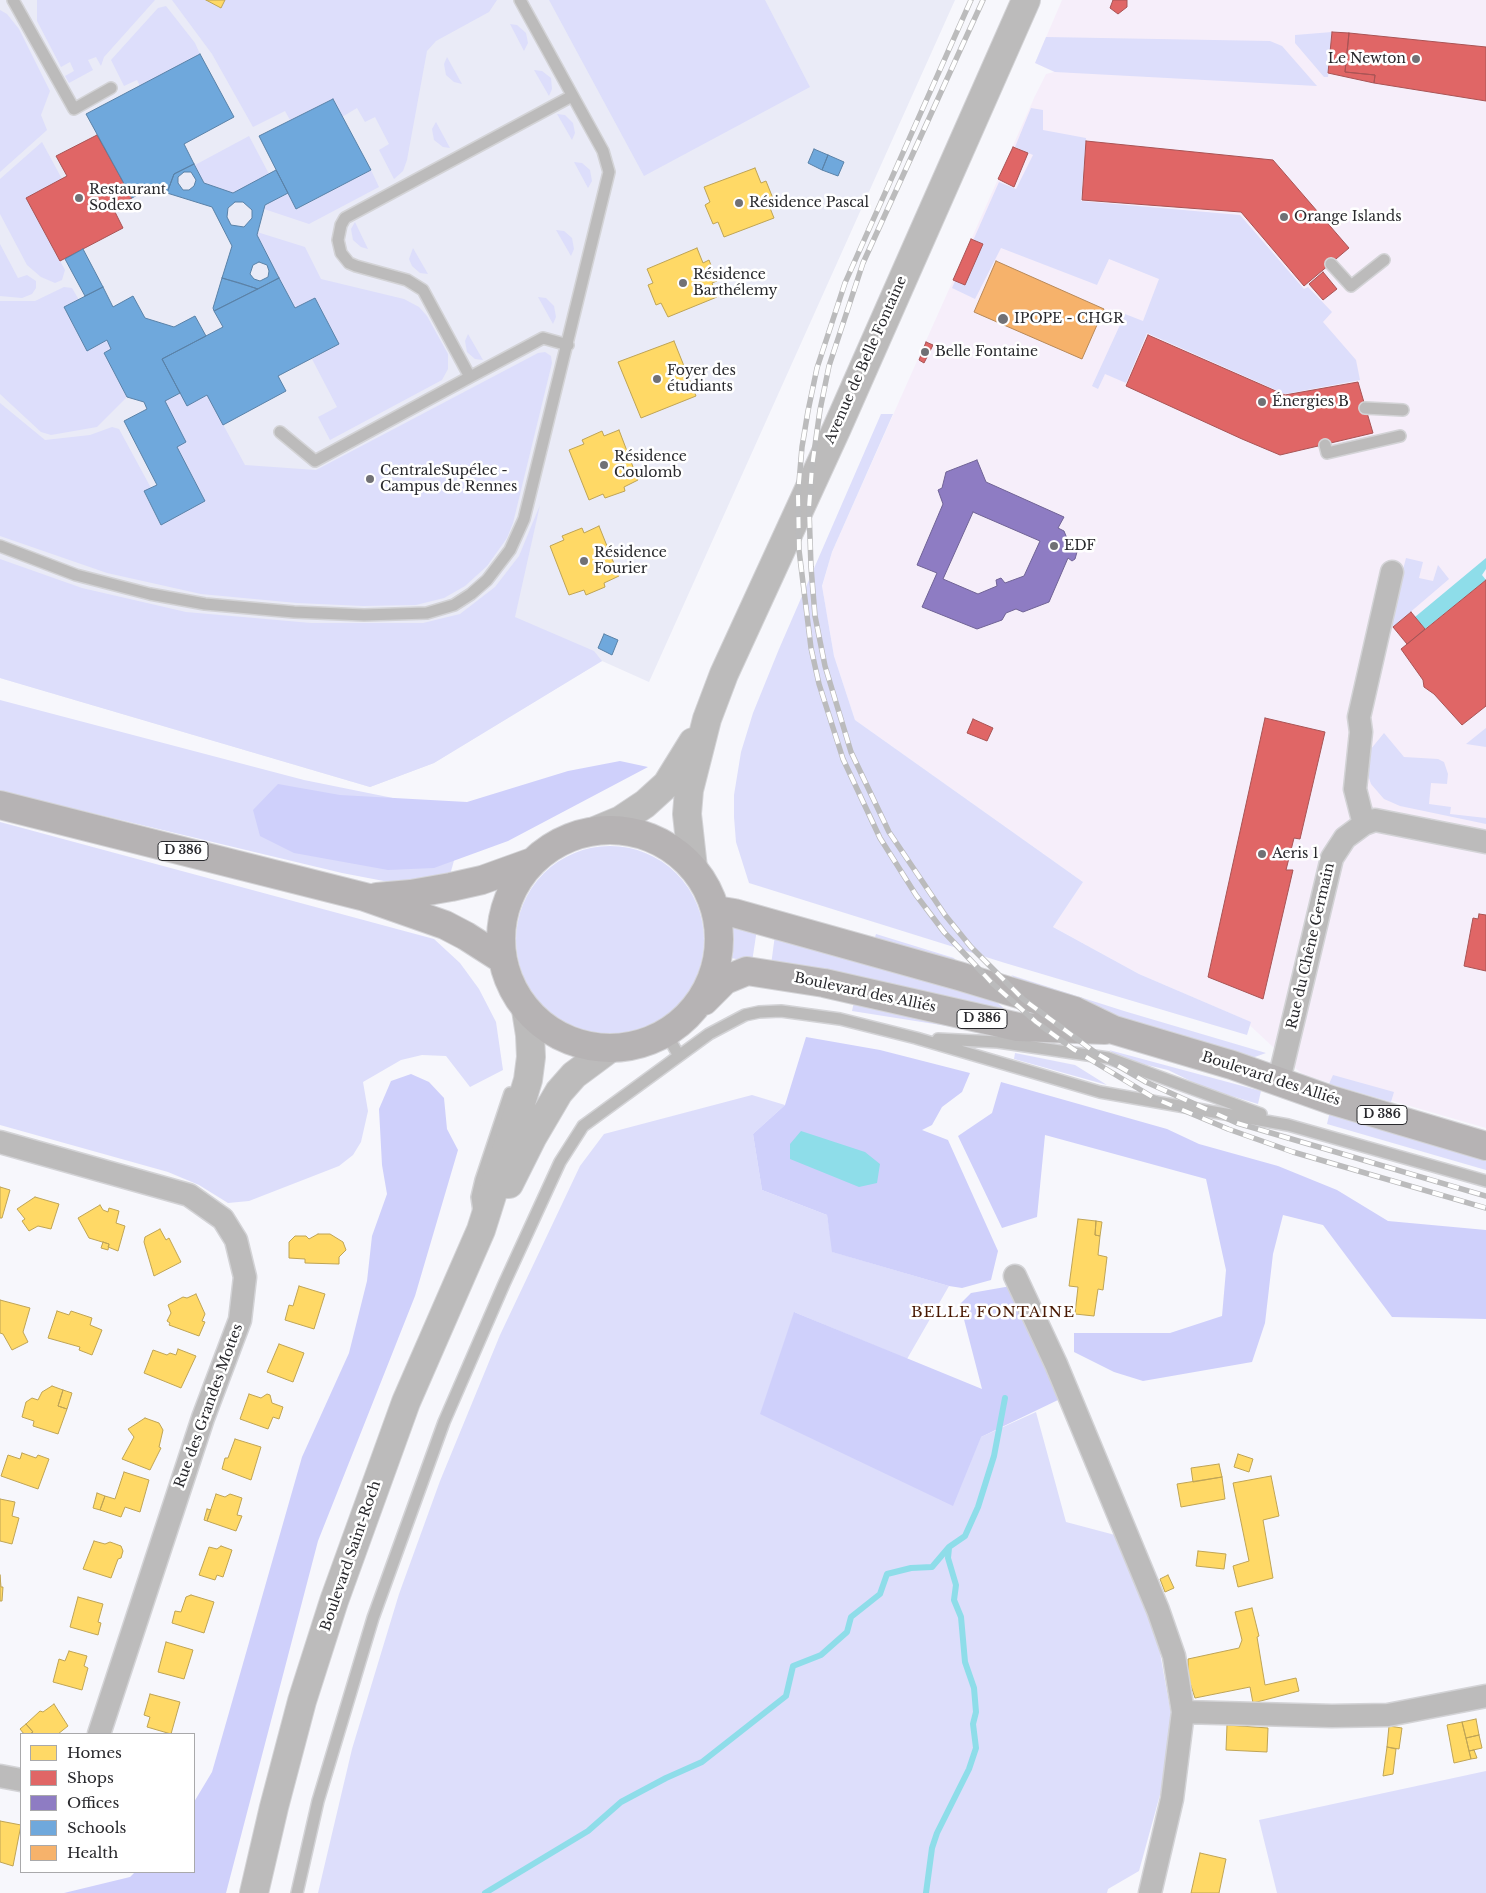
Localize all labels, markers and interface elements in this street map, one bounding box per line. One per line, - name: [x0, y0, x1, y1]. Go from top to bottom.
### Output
- place label: Le Newton: [1328, 51, 1406, 67]
- marker: Le Newton: [1410, 53, 1422, 65]
- place label: Restaurant Sodexo: [89, 182, 166, 214]
- marker: Restaurant Sodexo: [73, 192, 85, 204]
- place label: Résidence Pascal: [749, 195, 869, 211]
- marker: Résidence Pascal: [733, 197, 745, 209]
- place label: Orange Islands: [1294, 209, 1402, 225]
- marker: Orange Islands: [1278, 211, 1290, 223]
- place label: Résidence Barthélemy: [693, 267, 777, 300]
- street label: Avenue de Belle Fontaine: [821, 274, 911, 446]
- marker: Résidence Barthélemy: [677, 277, 689, 289]
- place label: IPOPE - CHGR: [1014, 311, 1124, 327]
- marker: IPOPE - CHGR: [996, 312, 1010, 326]
- place label: Belle Fontaine: [935, 344, 1038, 360]
- marker: Belle Fontaine: [919, 346, 931, 358]
- place label: Foyer des étudiants: [667, 363, 736, 396]
- marker: Foyer des étudiants: [651, 373, 663, 385]
- place label: Énergies B: [1272, 394, 1349, 410]
- marker: Énergies B: [1256, 396, 1268, 408]
- place label: Résidence Coulomb: [614, 449, 687, 482]
- marker: Résidence Coulomb: [598, 459, 610, 471]
- place label: CentraleSupélec - Campus de Rennes: [380, 463, 517, 496]
- marker: CentraleSupélec - Campus de Rennes: [364, 473, 376, 485]
- place label: EDF: [1064, 538, 1096, 554]
- marker: EDF: [1048, 540, 1060, 552]
- place label: Résidence Fourier: [594, 545, 667, 578]
- marker: Résidence Fourier: [578, 555, 590, 567]
- road number: D 386: [158, 841, 208, 860]
- place label: Aeris 1: [1272, 846, 1319, 862]
- marker: Aeris 1: [1256, 848, 1268, 860]
- street label: Rue du Chêne Germain: [1284, 861, 1338, 1031]
- street label: Boulevard des Alliés: [792, 970, 938, 1016]
- road number: D 386: [957, 1010, 1007, 1028]
- street label: Boulevard des Alliés: [1200, 1049, 1342, 1109]
- road number: D 386: [1357, 1106, 1407, 1124]
- district label: BELLE FONTAINE: [909, 1304, 1077, 1322]
- street label: Rue des Grandes Mottes: [171, 1322, 247, 1490]
- street label: Boulevard Saint-Roch: [317, 1479, 385, 1633]
- legend: [20, 1733, 195, 1873]
- text: Homes: [67, 1743, 122, 1762]
- text: Shops: [67, 1768, 114, 1787]
- text: Offices: [67, 1793, 119, 1812]
- text: Schools: [67, 1818, 126, 1837]
- text: Health: [67, 1843, 118, 1862]

